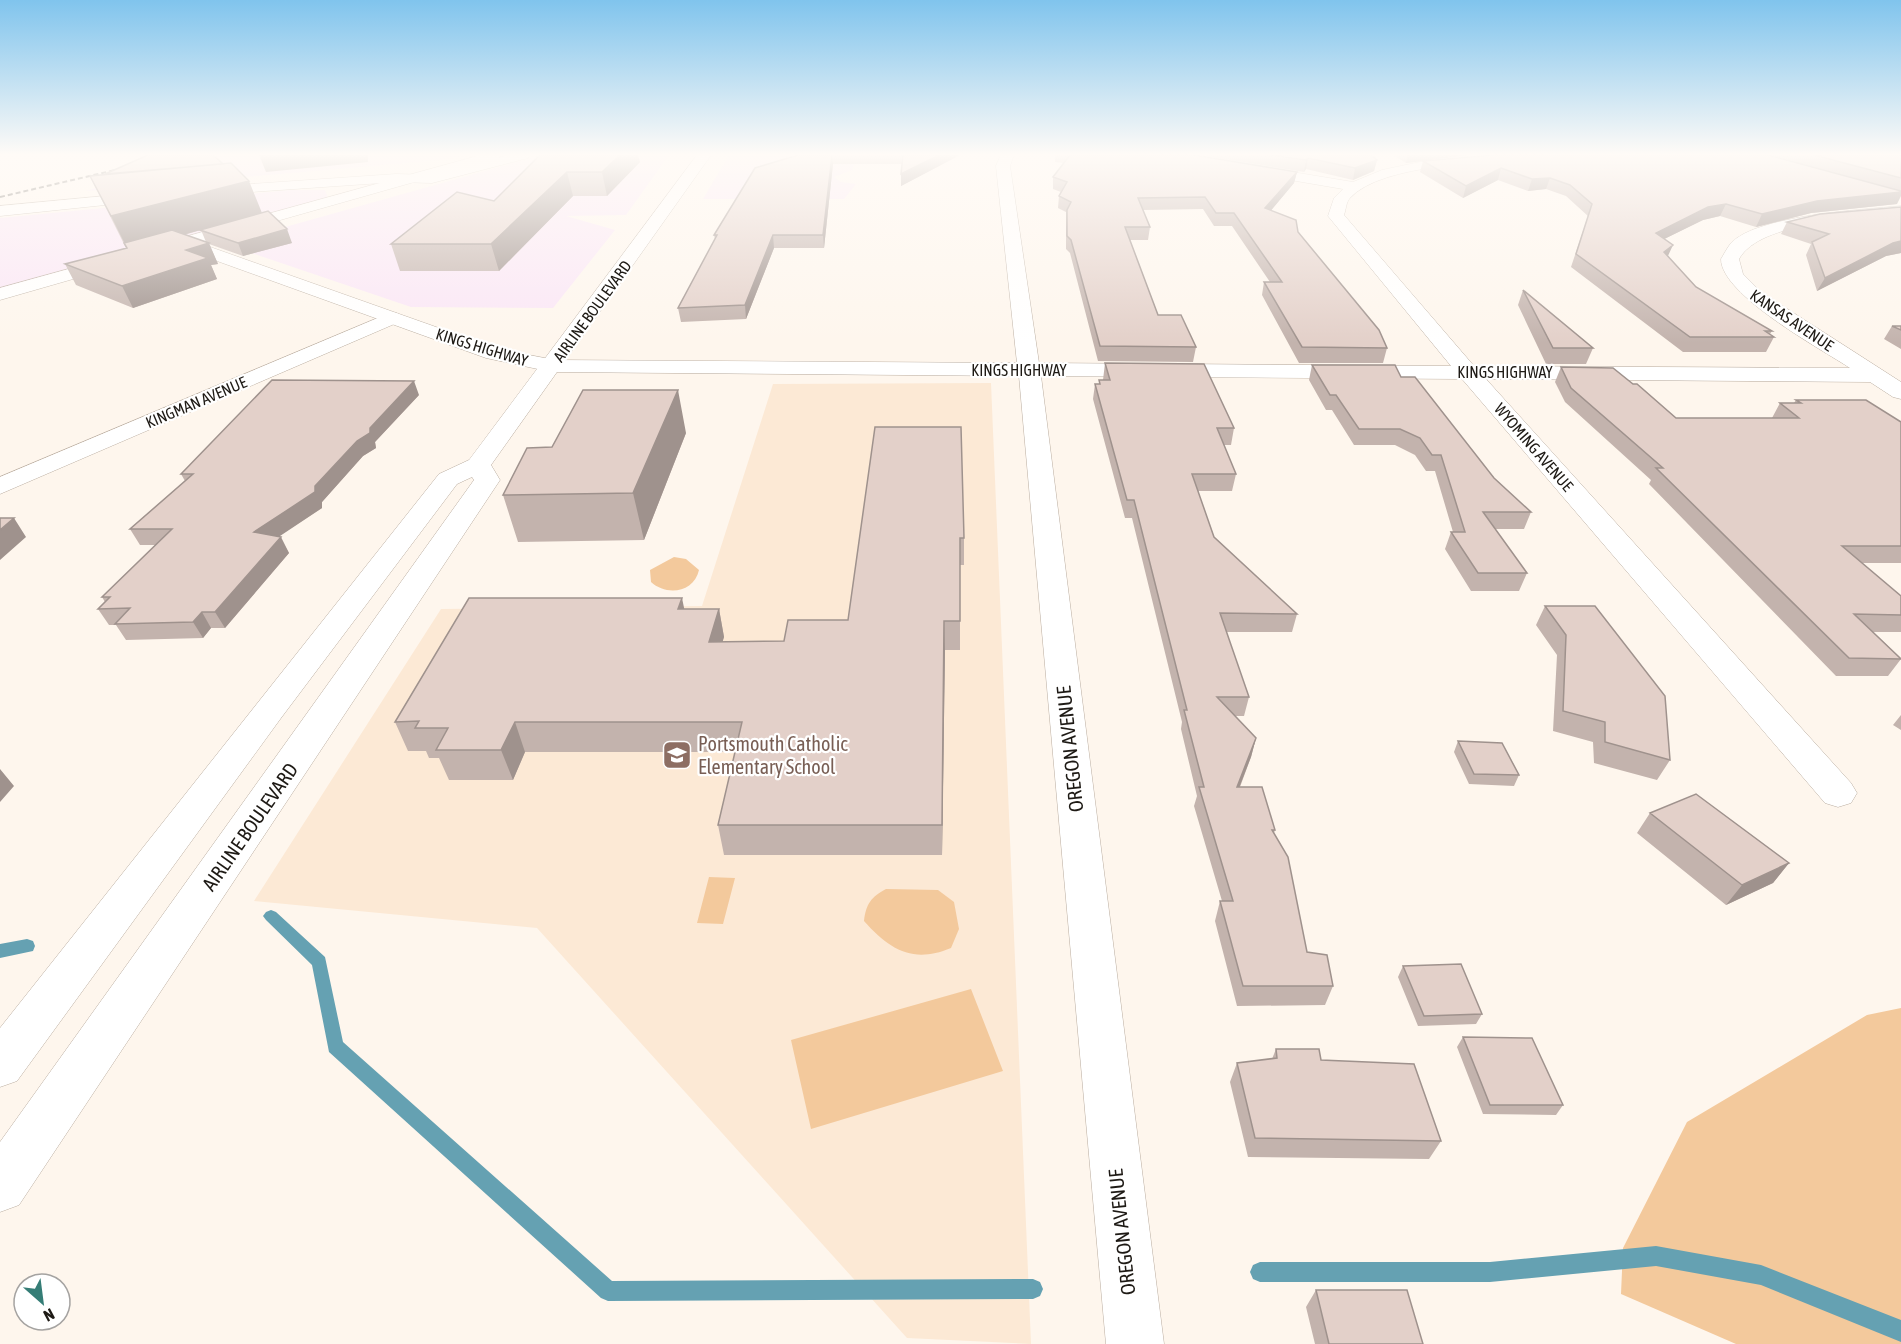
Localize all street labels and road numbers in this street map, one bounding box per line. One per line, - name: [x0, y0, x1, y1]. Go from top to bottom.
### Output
- street label: AIRLINE BOULEVARD: [549, 257, 635, 365]
- street label: KANSAS AVENUE: [1747, 286, 1837, 355]
- street label: KINGS HIGHWAY: [434, 324, 531, 370]
- street label: KINGS HIGHWAY: [971, 361, 1068, 379]
- street label: KINGS HIGHWAY: [1457, 363, 1554, 381]
- street label: KINGMAN AVENUE: [143, 373, 249, 431]
- street label: WYOMING AVENUE: [1491, 399, 1577, 495]
- street label: OREGON AVENUE: [1051, 684, 1088, 813]
- street label: AIRLINE BOULEVARD: [197, 759, 302, 895]
- street label: OREGON AVENUE: [1103, 1167, 1140, 1296]

